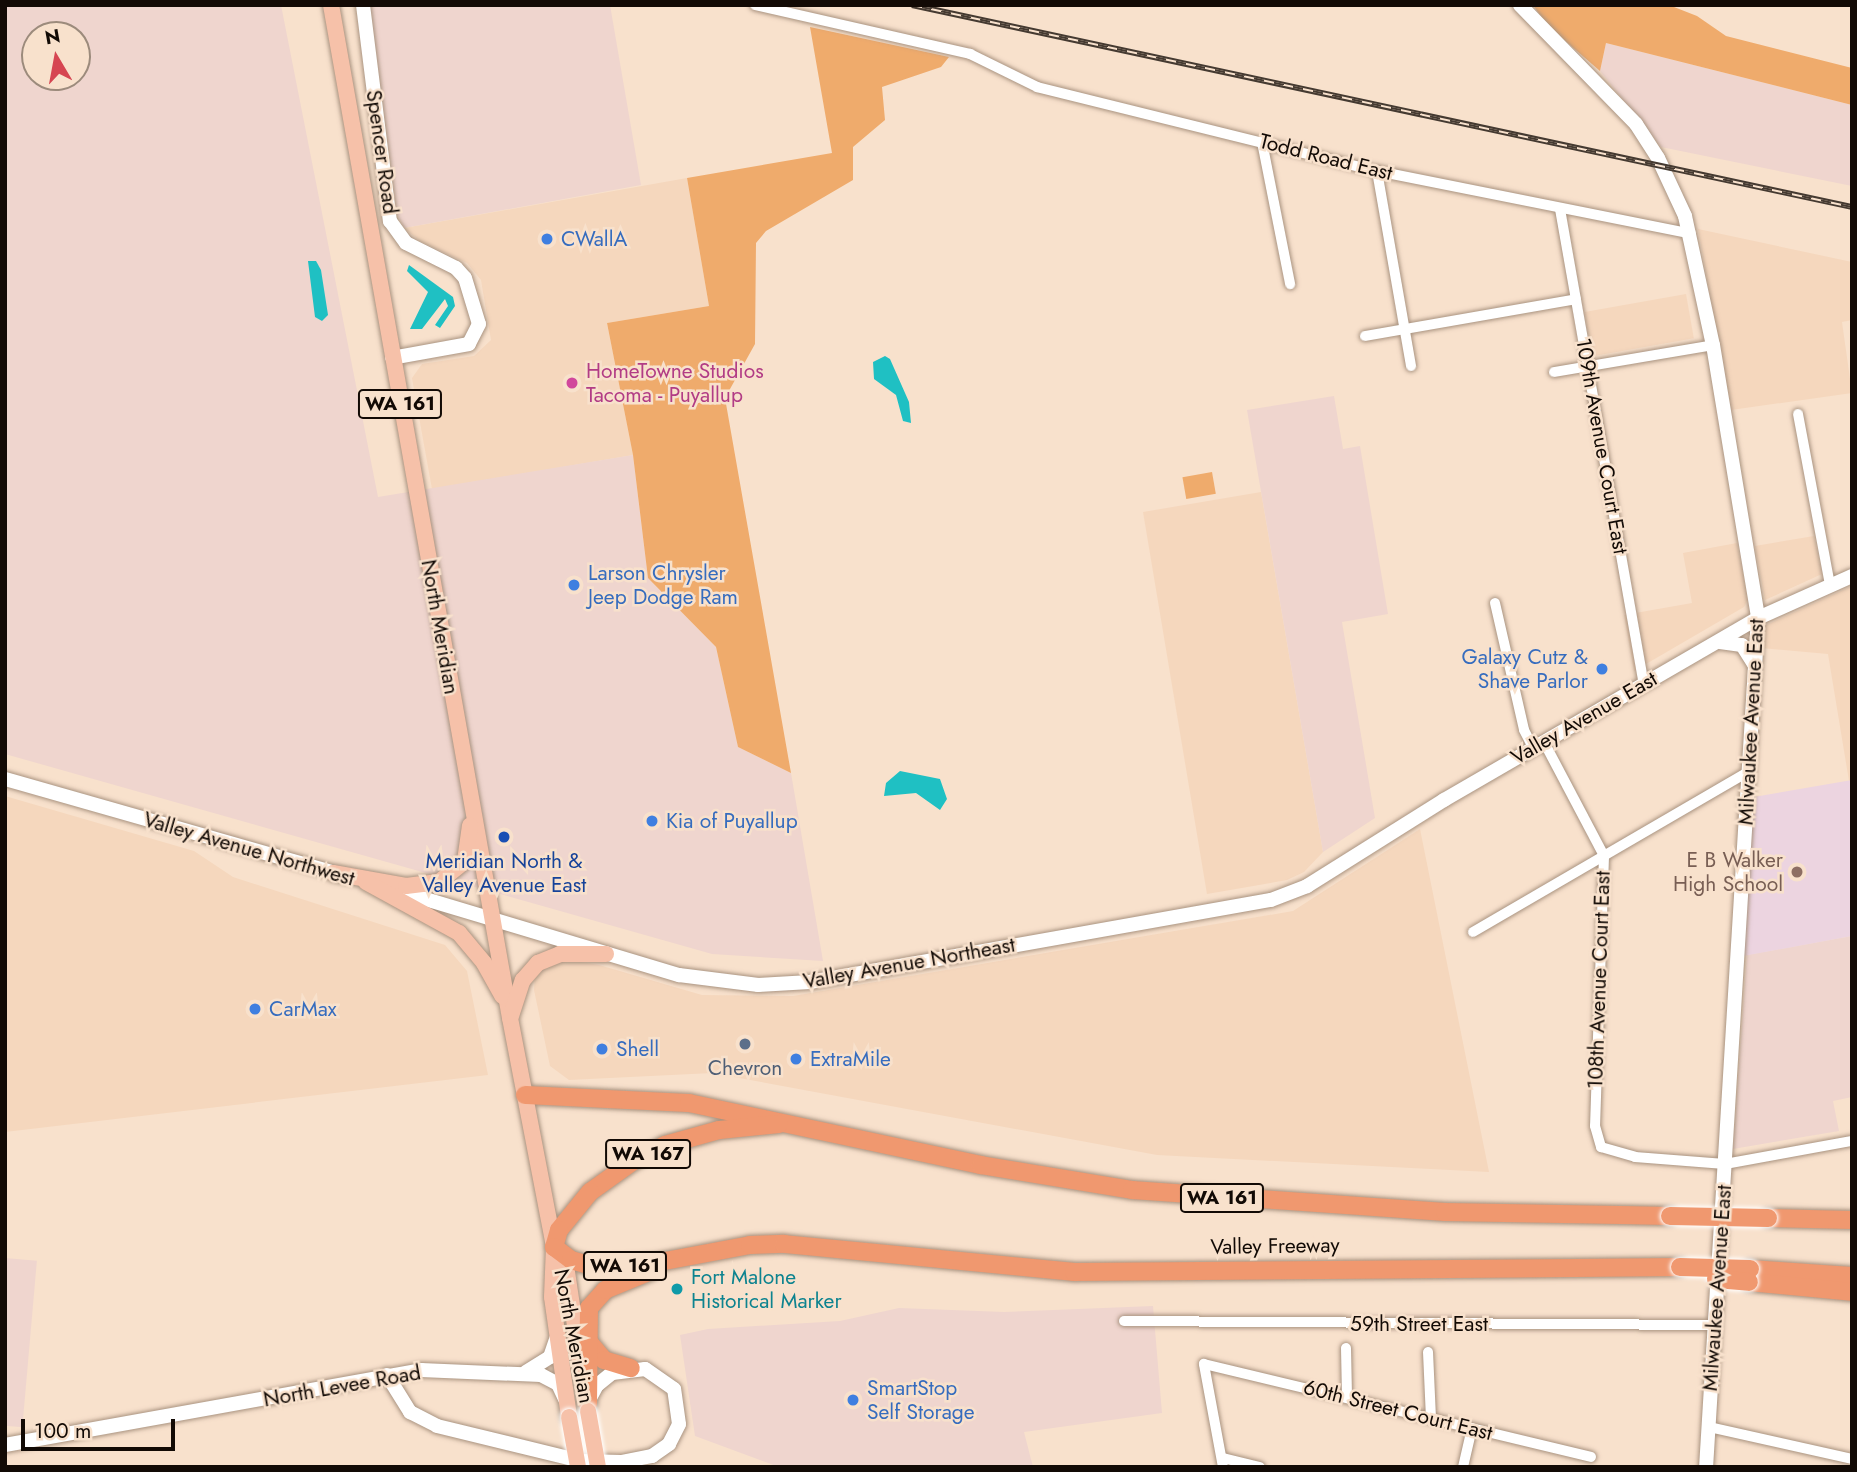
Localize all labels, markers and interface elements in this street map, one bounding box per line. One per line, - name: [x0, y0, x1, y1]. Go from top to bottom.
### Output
- north arrow: [21, 21, 91, 91]
- text: N: [43, 22, 62, 51]
- street label: Spencer Road: [361, 88, 403, 216]
- street label: Todd Road East: [1257, 128, 1395, 186]
- place label: CWallA: [561, 226, 627, 252]
- marker: CWallA: [539, 231, 555, 247]
- street label: 109th Avenue Court East: [1571, 336, 1633, 556]
- place label: HomeTowne Studios Tacoma - Puyallup: [586, 358, 764, 408]
- marker: HomeTowne Studios Tacoma - Puyallup: [564, 375, 580, 391]
- road number: WA 161: [356, 388, 444, 420]
- street label: North Meridian: [416, 558, 464, 696]
- place label: Larson Chrysler Jeep Dodge Ram: [588, 560, 738, 610]
- marker: Larson Chrysler Jeep Dodge Ram: [566, 577, 582, 593]
- street label: Milwaukee Avenue East: [1733, 618, 1769, 826]
- place label: Galaxy Cutz & Shave Parlor: [1461, 644, 1588, 694]
- marker: Galaxy Cutz & Shave Parlor: [1594, 661, 1610, 677]
- street label: Valley Avenue East: [1506, 666, 1662, 770]
- street label: Valley Avenue Northwest: [141, 807, 357, 891]
- place label: Kia of Puyallup: [666, 808, 798, 834]
- marker: Kia of Puyallup: [644, 813, 660, 829]
- marker: Meridian North & Valley Avenue East: [496, 829, 512, 845]
- place label: E B Walker High School: [1673, 847, 1783, 897]
- place label: Meridian North & Valley Avenue East: [422, 848, 586, 898]
- marker: E B Walker High School: [1789, 864, 1805, 880]
- street label: 108th Avenue Court East: [1583, 871, 1615, 1089]
- street label: Valley Avenue Northeast: [801, 932, 1017, 994]
- place label: CarMax: [269, 996, 337, 1022]
- marker: CarMax: [247, 1001, 263, 1017]
- place label: Shell: [616, 1036, 659, 1062]
- marker: Chevron: [737, 1036, 753, 1052]
- marker: Shell: [594, 1041, 610, 1057]
- place label: ExtraMile: [810, 1046, 891, 1072]
- marker: ExtraMile: [788, 1051, 804, 1067]
- place label: Chevron: [708, 1055, 782, 1081]
- road number: WA 167: [604, 1138, 692, 1170]
- road number: WA 161: [1178, 1182, 1266, 1214]
- street label: Milwaukee Avenue East: [1697, 1184, 1737, 1392]
- street label: Valley Freeway: [1210, 1232, 1340, 1260]
- road number: WA 161: [581, 1250, 669, 1282]
- place label: Fort Malone Historical Marker: [691, 1264, 842, 1314]
- street label: North Meridian: [549, 1267, 599, 1405]
- marker: Fort Malone Historical Marker: [669, 1281, 685, 1297]
- street label: 59th Street East: [1350, 1311, 1488, 1337]
- street label: North Levee Road: [261, 1360, 423, 1412]
- street label: 60th Street Court East: [1301, 1374, 1495, 1446]
- place label: SmartStop Self Storage: [867, 1375, 975, 1425]
- marker: SmartStop Self Storage: [845, 1392, 861, 1408]
- scale bar: [24, 1406, 178, 1450]
- text: 100 m: [34, 1416, 91, 1446]

